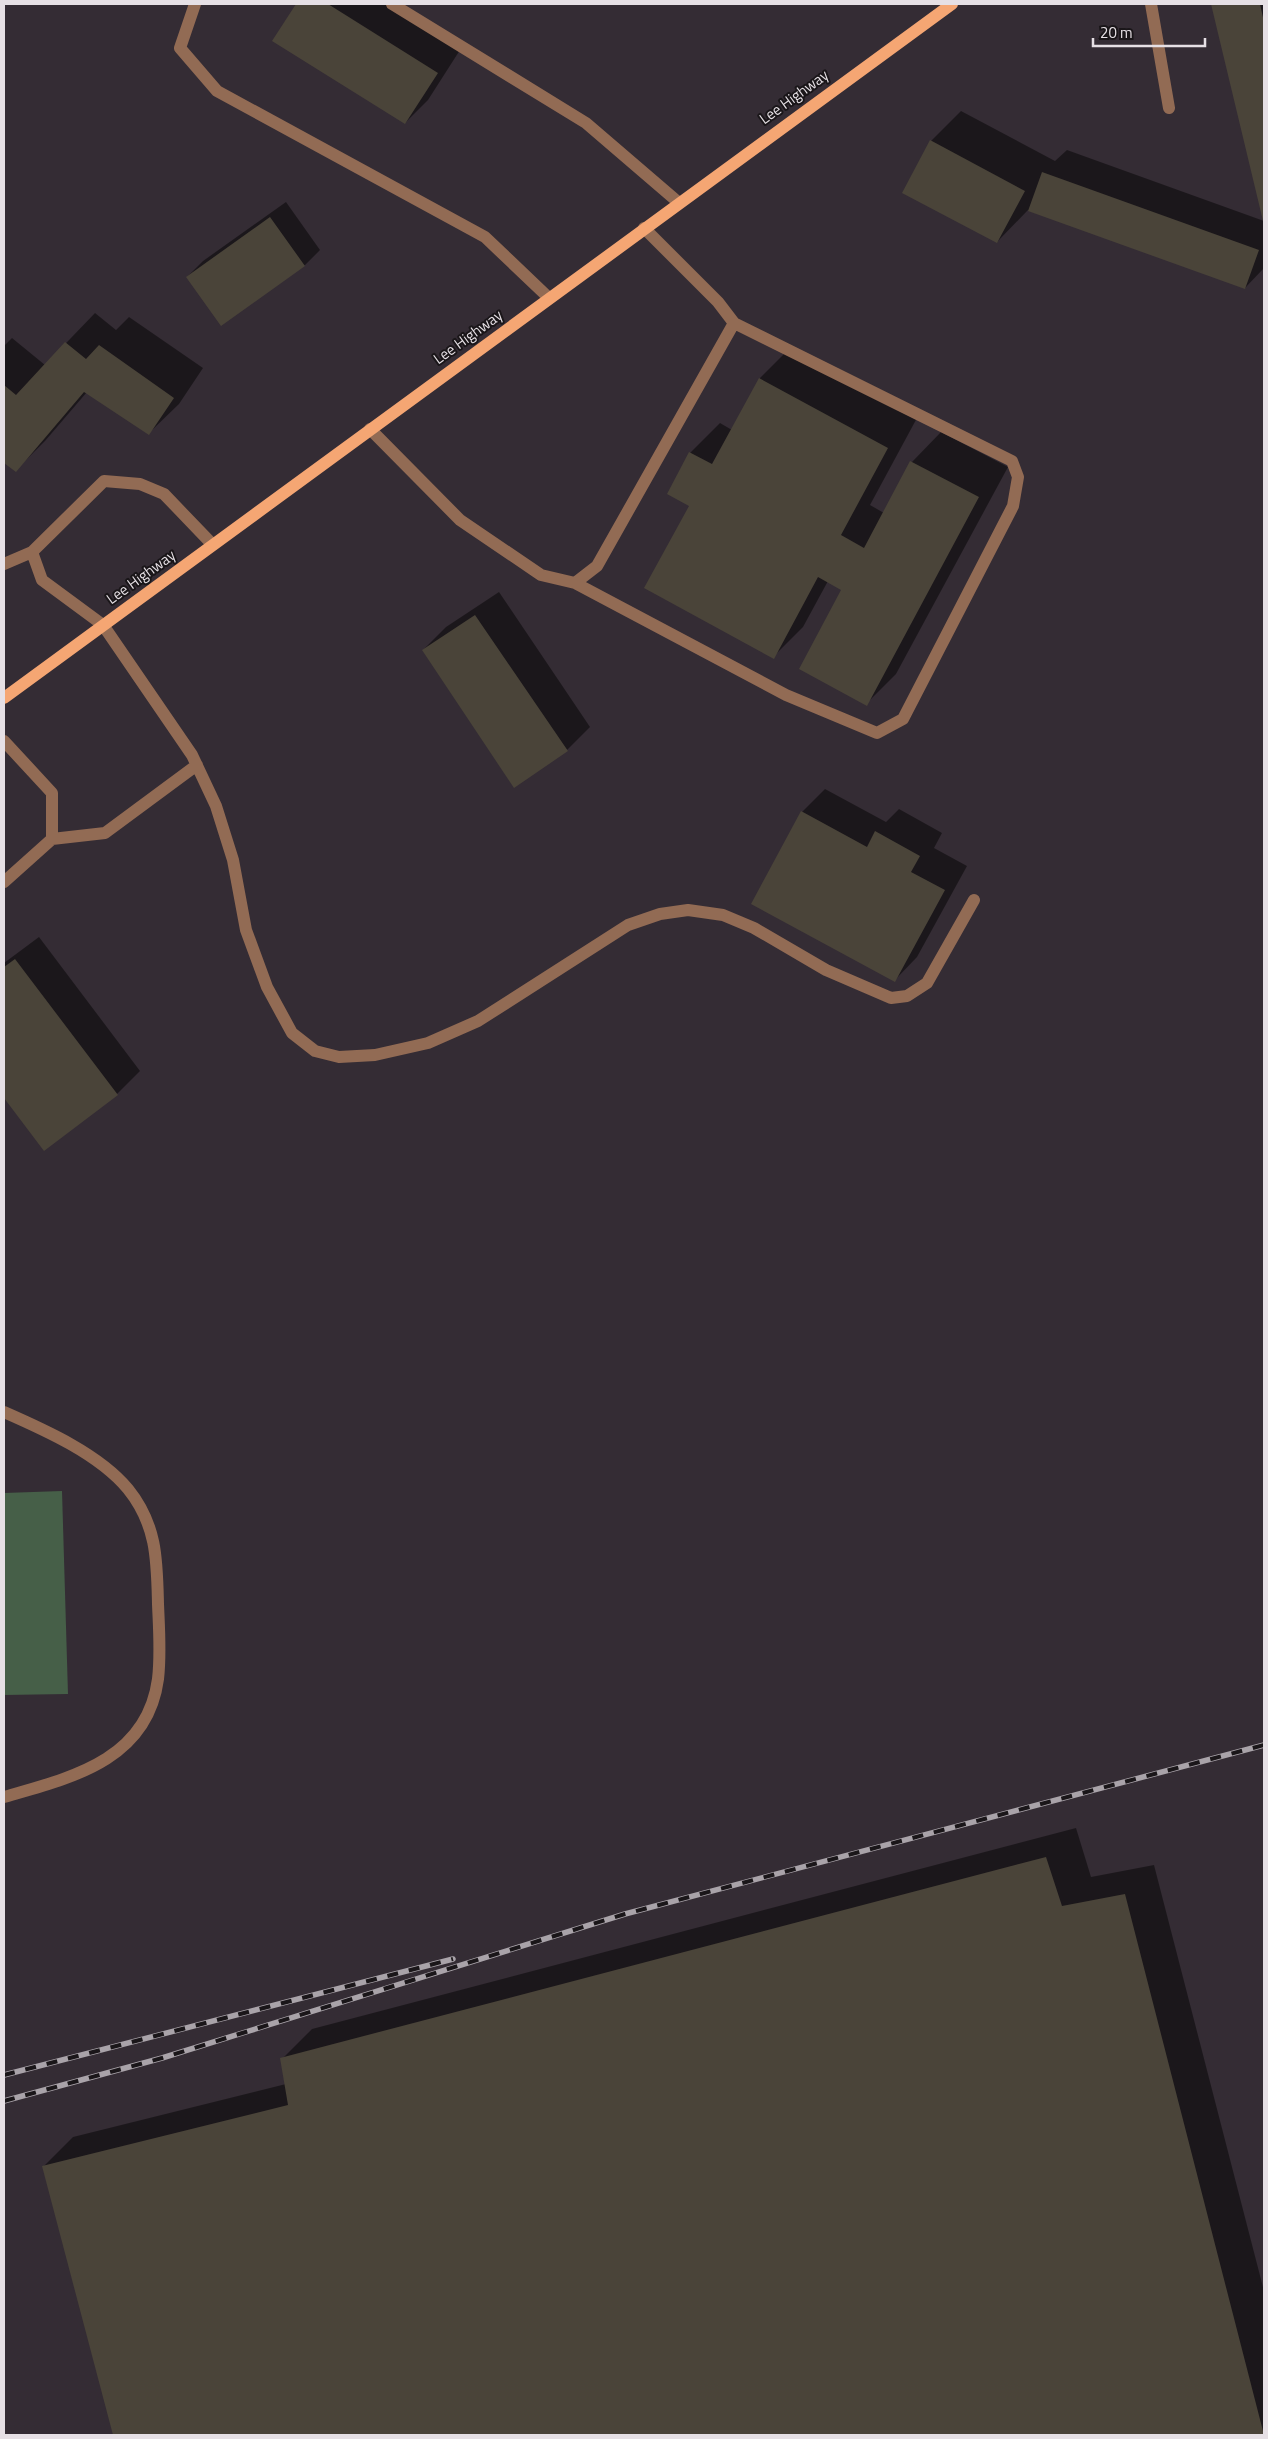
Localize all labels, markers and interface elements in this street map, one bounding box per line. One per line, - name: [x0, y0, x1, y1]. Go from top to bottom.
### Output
- scale bar: [1093, 15, 1206, 47]
- text: 20 m: [1100, 21, 1133, 44]
- street label: Lee Highway: [754, 64, 833, 130]
- street label: Lee Highway: [428, 304, 507, 370]
- street label: Lee Highway: [101, 544, 180, 610]

